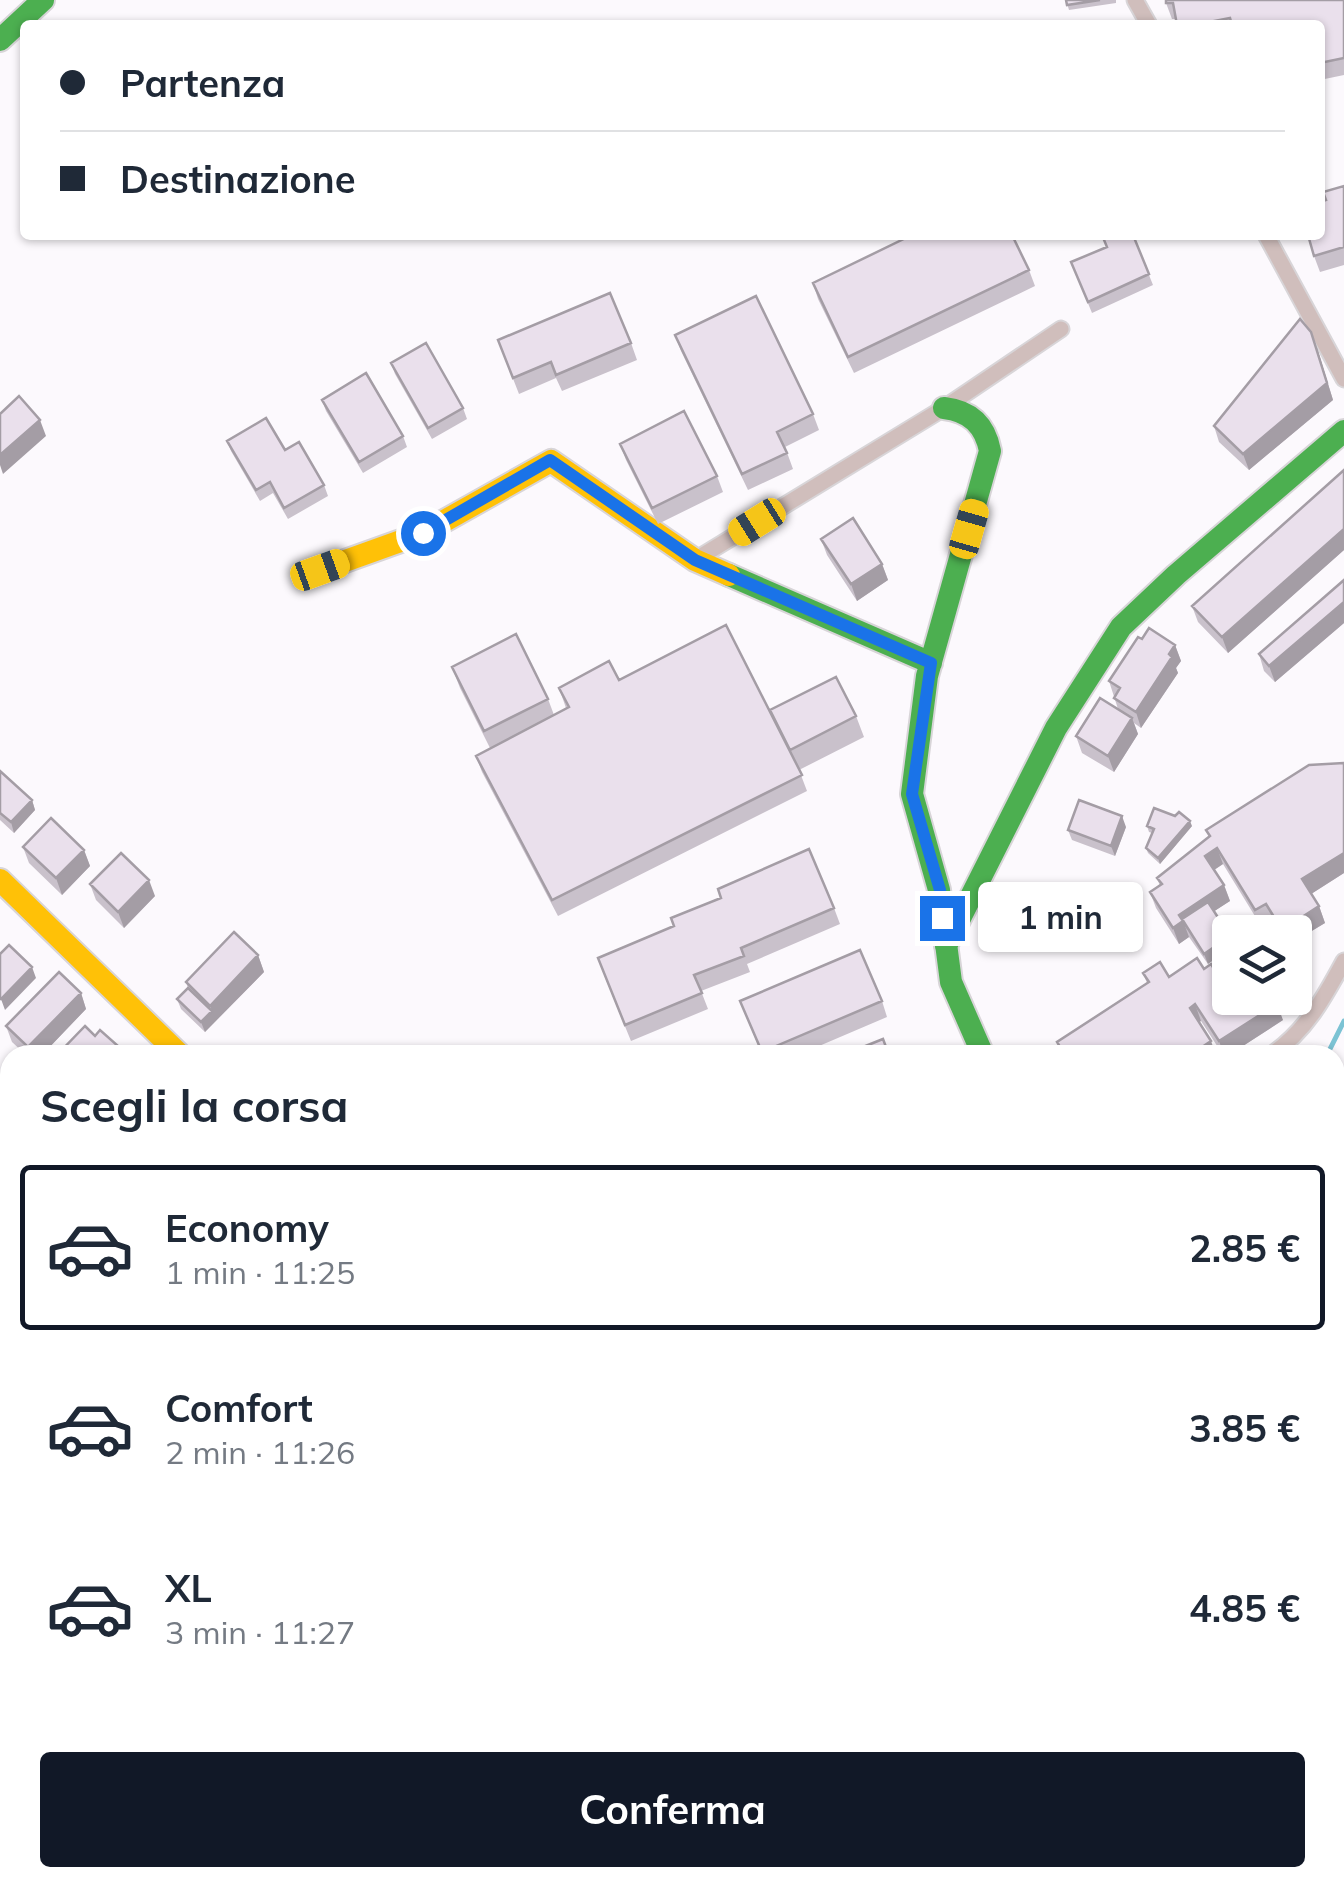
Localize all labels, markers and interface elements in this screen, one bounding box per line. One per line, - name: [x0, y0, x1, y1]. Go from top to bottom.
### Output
- text: Partenza: [120, 59, 285, 107]
- text: Destinazione: [120, 155, 356, 203]
- car: [724, 493, 790, 551]
- car: [946, 496, 992, 562]
- route start: [401, 511, 446, 556]
- car: [287, 546, 353, 594]
- callout: 1 min: [977, 883, 1142, 953]
- route end: [920, 896, 965, 941]
- text: 1 min: [1018, 897, 1103, 937]
- map controls: [1212, 915, 1312, 1015]
- button: layers: [1212, 915, 1312, 1015]
- text: Scegli la corsa: [40, 1077, 348, 1133]
- icon: car: [45, 1203, 135, 1293]
- text: Economy: [165, 1204, 329, 1252]
- text: 2.85 €: [1189, 1224, 1300, 1272]
- text: 1 min · 11:25: [165, 1252, 355, 1292]
- icon: car: [45, 1383, 135, 1473]
- text: Comfort: [165, 1384, 313, 1432]
- text: 3.85 €: [1189, 1404, 1300, 1452]
- text: 2 min · 11:26: [165, 1432, 355, 1472]
- icon: car: [45, 1563, 135, 1653]
- text: XL: [165, 1564, 212, 1612]
- text: 4.85 €: [1189, 1584, 1300, 1632]
- text: 3 min · 11:27: [165, 1612, 355, 1652]
- button: Conferma: [40, 1752, 1305, 1867]

